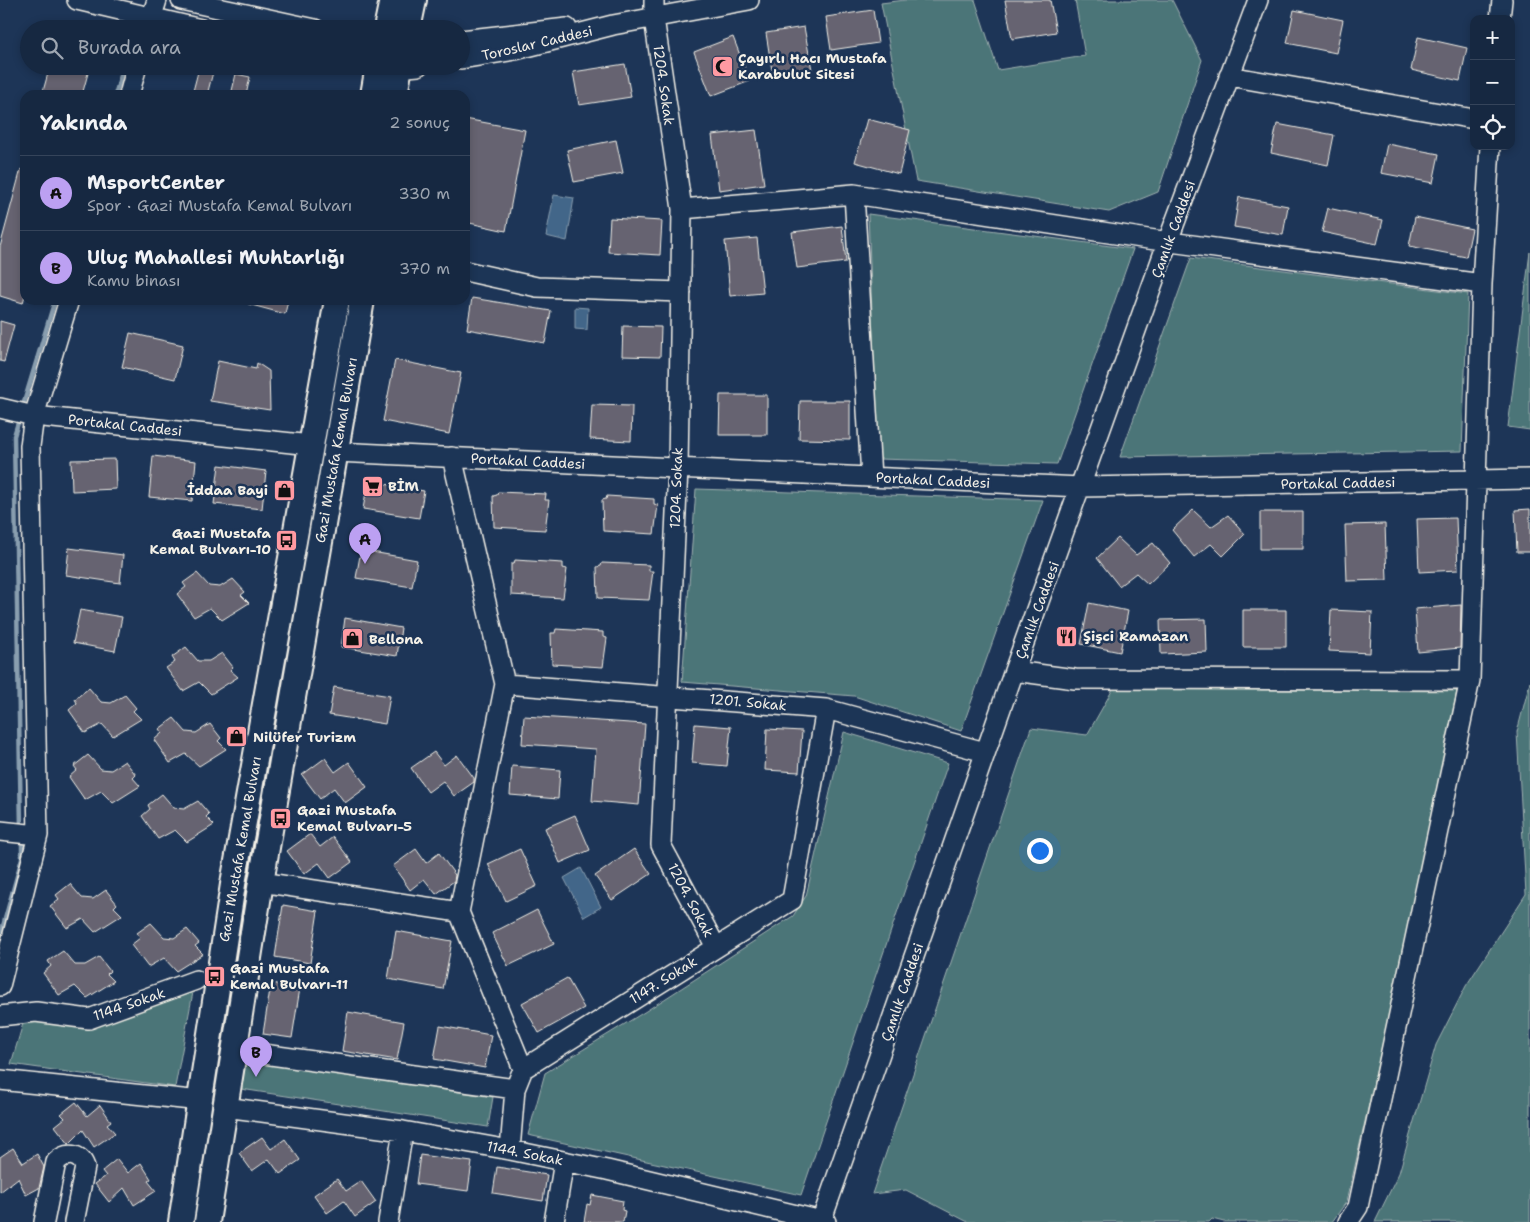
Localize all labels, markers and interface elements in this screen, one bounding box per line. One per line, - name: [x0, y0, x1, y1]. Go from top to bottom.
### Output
- map controls: [1470, 15, 1515, 150]
- button: +: [1470, 15, 1515, 60]
- search box: [20, 20, 470, 75]
- street label: Toroslar Caddesi: [480, 22, 594, 64]
- icon: search: [38, 34, 66, 62]
- text: Burada ara: [78, 35, 181, 60]
- street label: 1204. Sokak: [649, 43, 679, 127]
- place label: Çayırlı Hacı Mustafa Karabulut Sitesi: [738, 49, 887, 83]
- mosque icon: Çayırlı Hacı Mustafa Karabulut Sitesi: [710, 54, 734, 78]
- button: −: [1470, 60, 1515, 105]
- button: locate: [1470, 105, 1515, 150]
- text: Yakında: [40, 109, 127, 137]
- text: 2 sonuç: [389, 112, 450, 133]
- text: MsportCenter: [87, 170, 225, 195]
- street label: Çamlık Caddesi: [1147, 178, 1199, 280]
- text: A: [50, 183, 62, 204]
- text: 330 m: [398, 183, 450, 204]
- text: Spor · Gazi Mustafa Kemal Bulvarı: [87, 195, 352, 216]
- text: Uluç Mahallesi Muhtarlığı: [87, 245, 345, 270]
- text: B: [51, 258, 61, 279]
- text: 370 m: [399, 258, 450, 279]
- text: Kamu binası: [87, 270, 181, 291]
- street label: Gazi Mustafa Kemal Bulvarı: [311, 356, 361, 544]
- street label: Portakal Caddesi: [67, 410, 183, 440]
- street label: 1204. Sokak: [666, 447, 686, 529]
- street label: Portakal Caddesi: [470, 449, 586, 473]
- street label: Portakal Caddesi: [875, 468, 991, 492]
- street label: Portakal Caddesi: [1280, 473, 1396, 493]
- supermarket icon: BİM: [360, 474, 384, 498]
- place label: BİM: [388, 477, 420, 495]
- shop icon: İddaa Bayi: [272, 478, 296, 502]
- place label: İddaa Bayi: [187, 481, 268, 499]
- pin: A: [349, 523, 381, 564]
- place label: Gazi Mustafa Kemal Bulvarı-10: [150, 524, 271, 558]
- bus stop icon: Gazi Mustafa Kemal Bulvarı-10: [275, 529, 299, 553]
- street label: Çamlık Caddesi: [1011, 559, 1063, 661]
- restaurant icon: Şişci Ramazan: [1055, 624, 1079, 648]
- shop icon: Bellona: [341, 627, 365, 651]
- place label: Şişci Ramazan: [1083, 627, 1188, 645]
- place label: Bellona: [369, 630, 424, 648]
- street label: 1201. Sokak: [709, 690, 787, 714]
- shop icon: Nilüfer Turizm: [225, 725, 249, 749]
- place label: Nilüfer Turizm: [253, 728, 356, 746]
- street label: Gazi Mustafa Kemal Bulvarı: [215, 755, 265, 943]
- place label: Gazi Mustafa Kemal Bulvarı-5: [297, 801, 412, 835]
- bus stop icon: Gazi Mustafa Kemal Bulvarı-5: [269, 806, 293, 830]
- your location: [1027, 838, 1053, 864]
- street label: 1204. Sokak: [664, 860, 718, 940]
- street label: Çamlık Caddesi: [877, 941, 927, 1043]
- street label: 1147. Sokak: [626, 952, 700, 1008]
- place label: Gazi Mustafa Kemal Bulvarı-11: [230, 959, 348, 993]
- bus stop icon: Gazi Mustafa Kemal Bulvarı-11: [202, 964, 226, 988]
- street label: 1144 Sokak: [91, 983, 167, 1025]
- pin: B: [240, 1036, 272, 1077]
- street label: 1144. Sokak: [485, 1137, 565, 1169]

